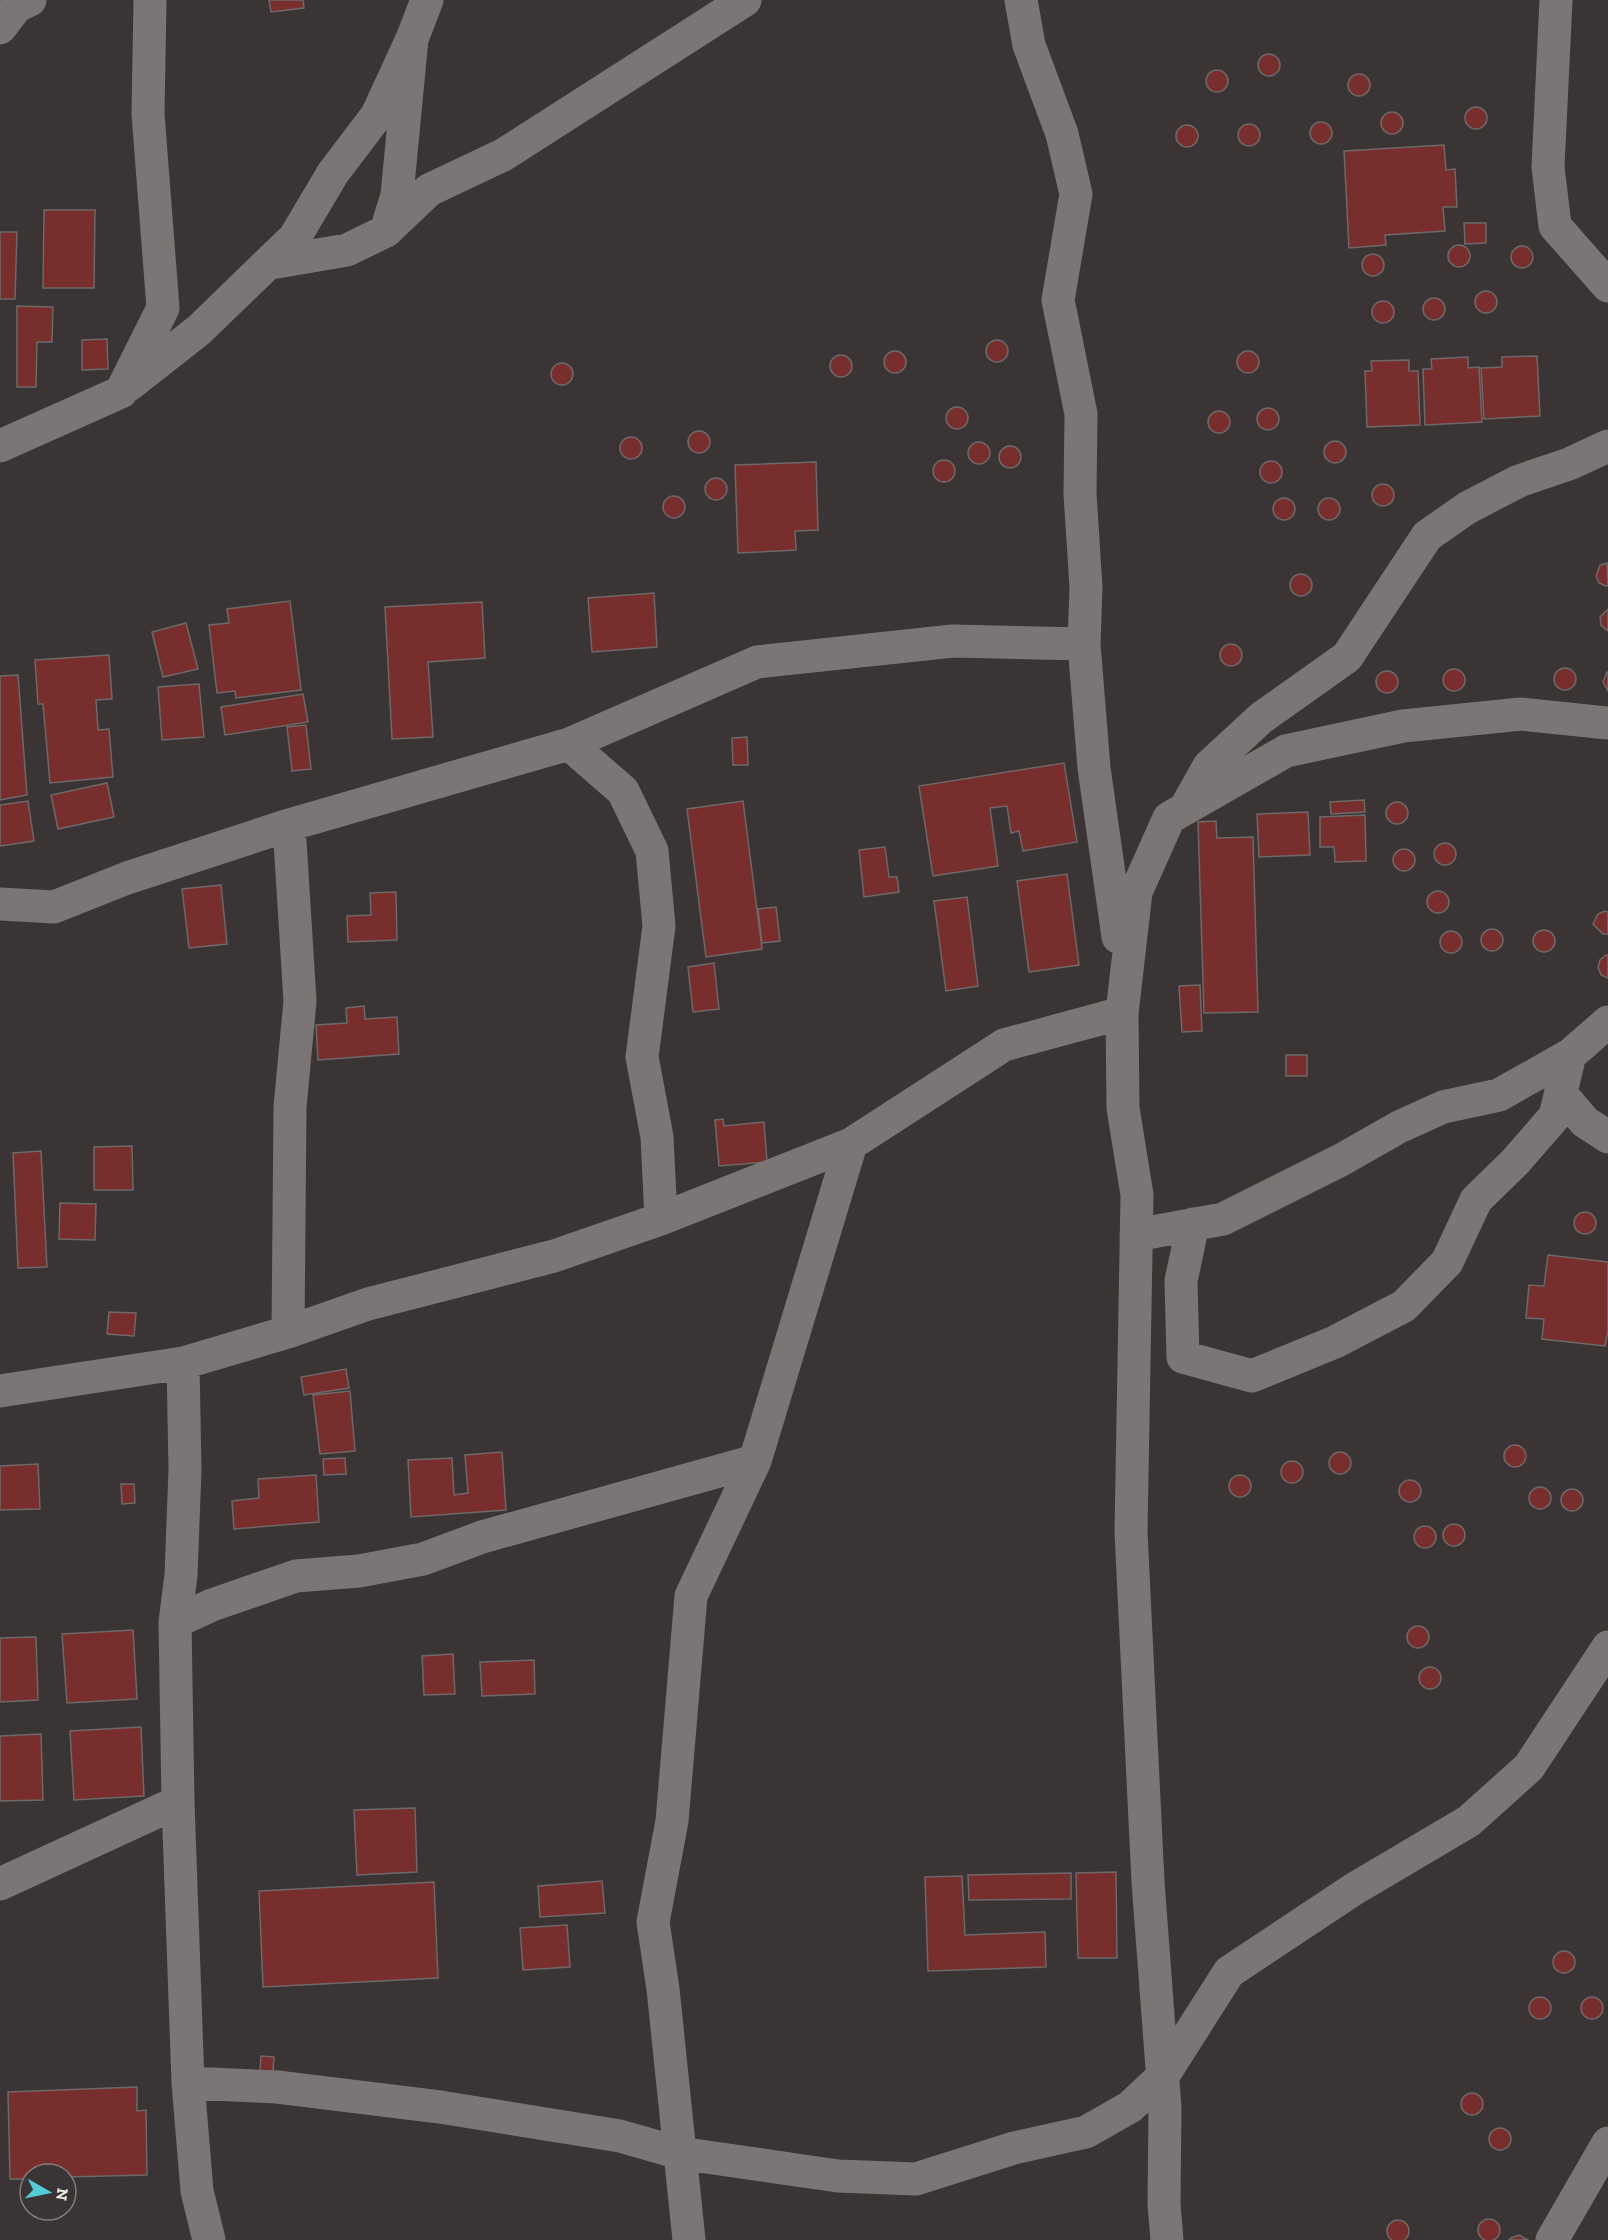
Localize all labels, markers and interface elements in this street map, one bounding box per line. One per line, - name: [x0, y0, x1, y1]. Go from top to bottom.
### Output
- north arrow: [18, 2162, 78, 2222]
- text: N: [52, 2187, 73, 2202]

